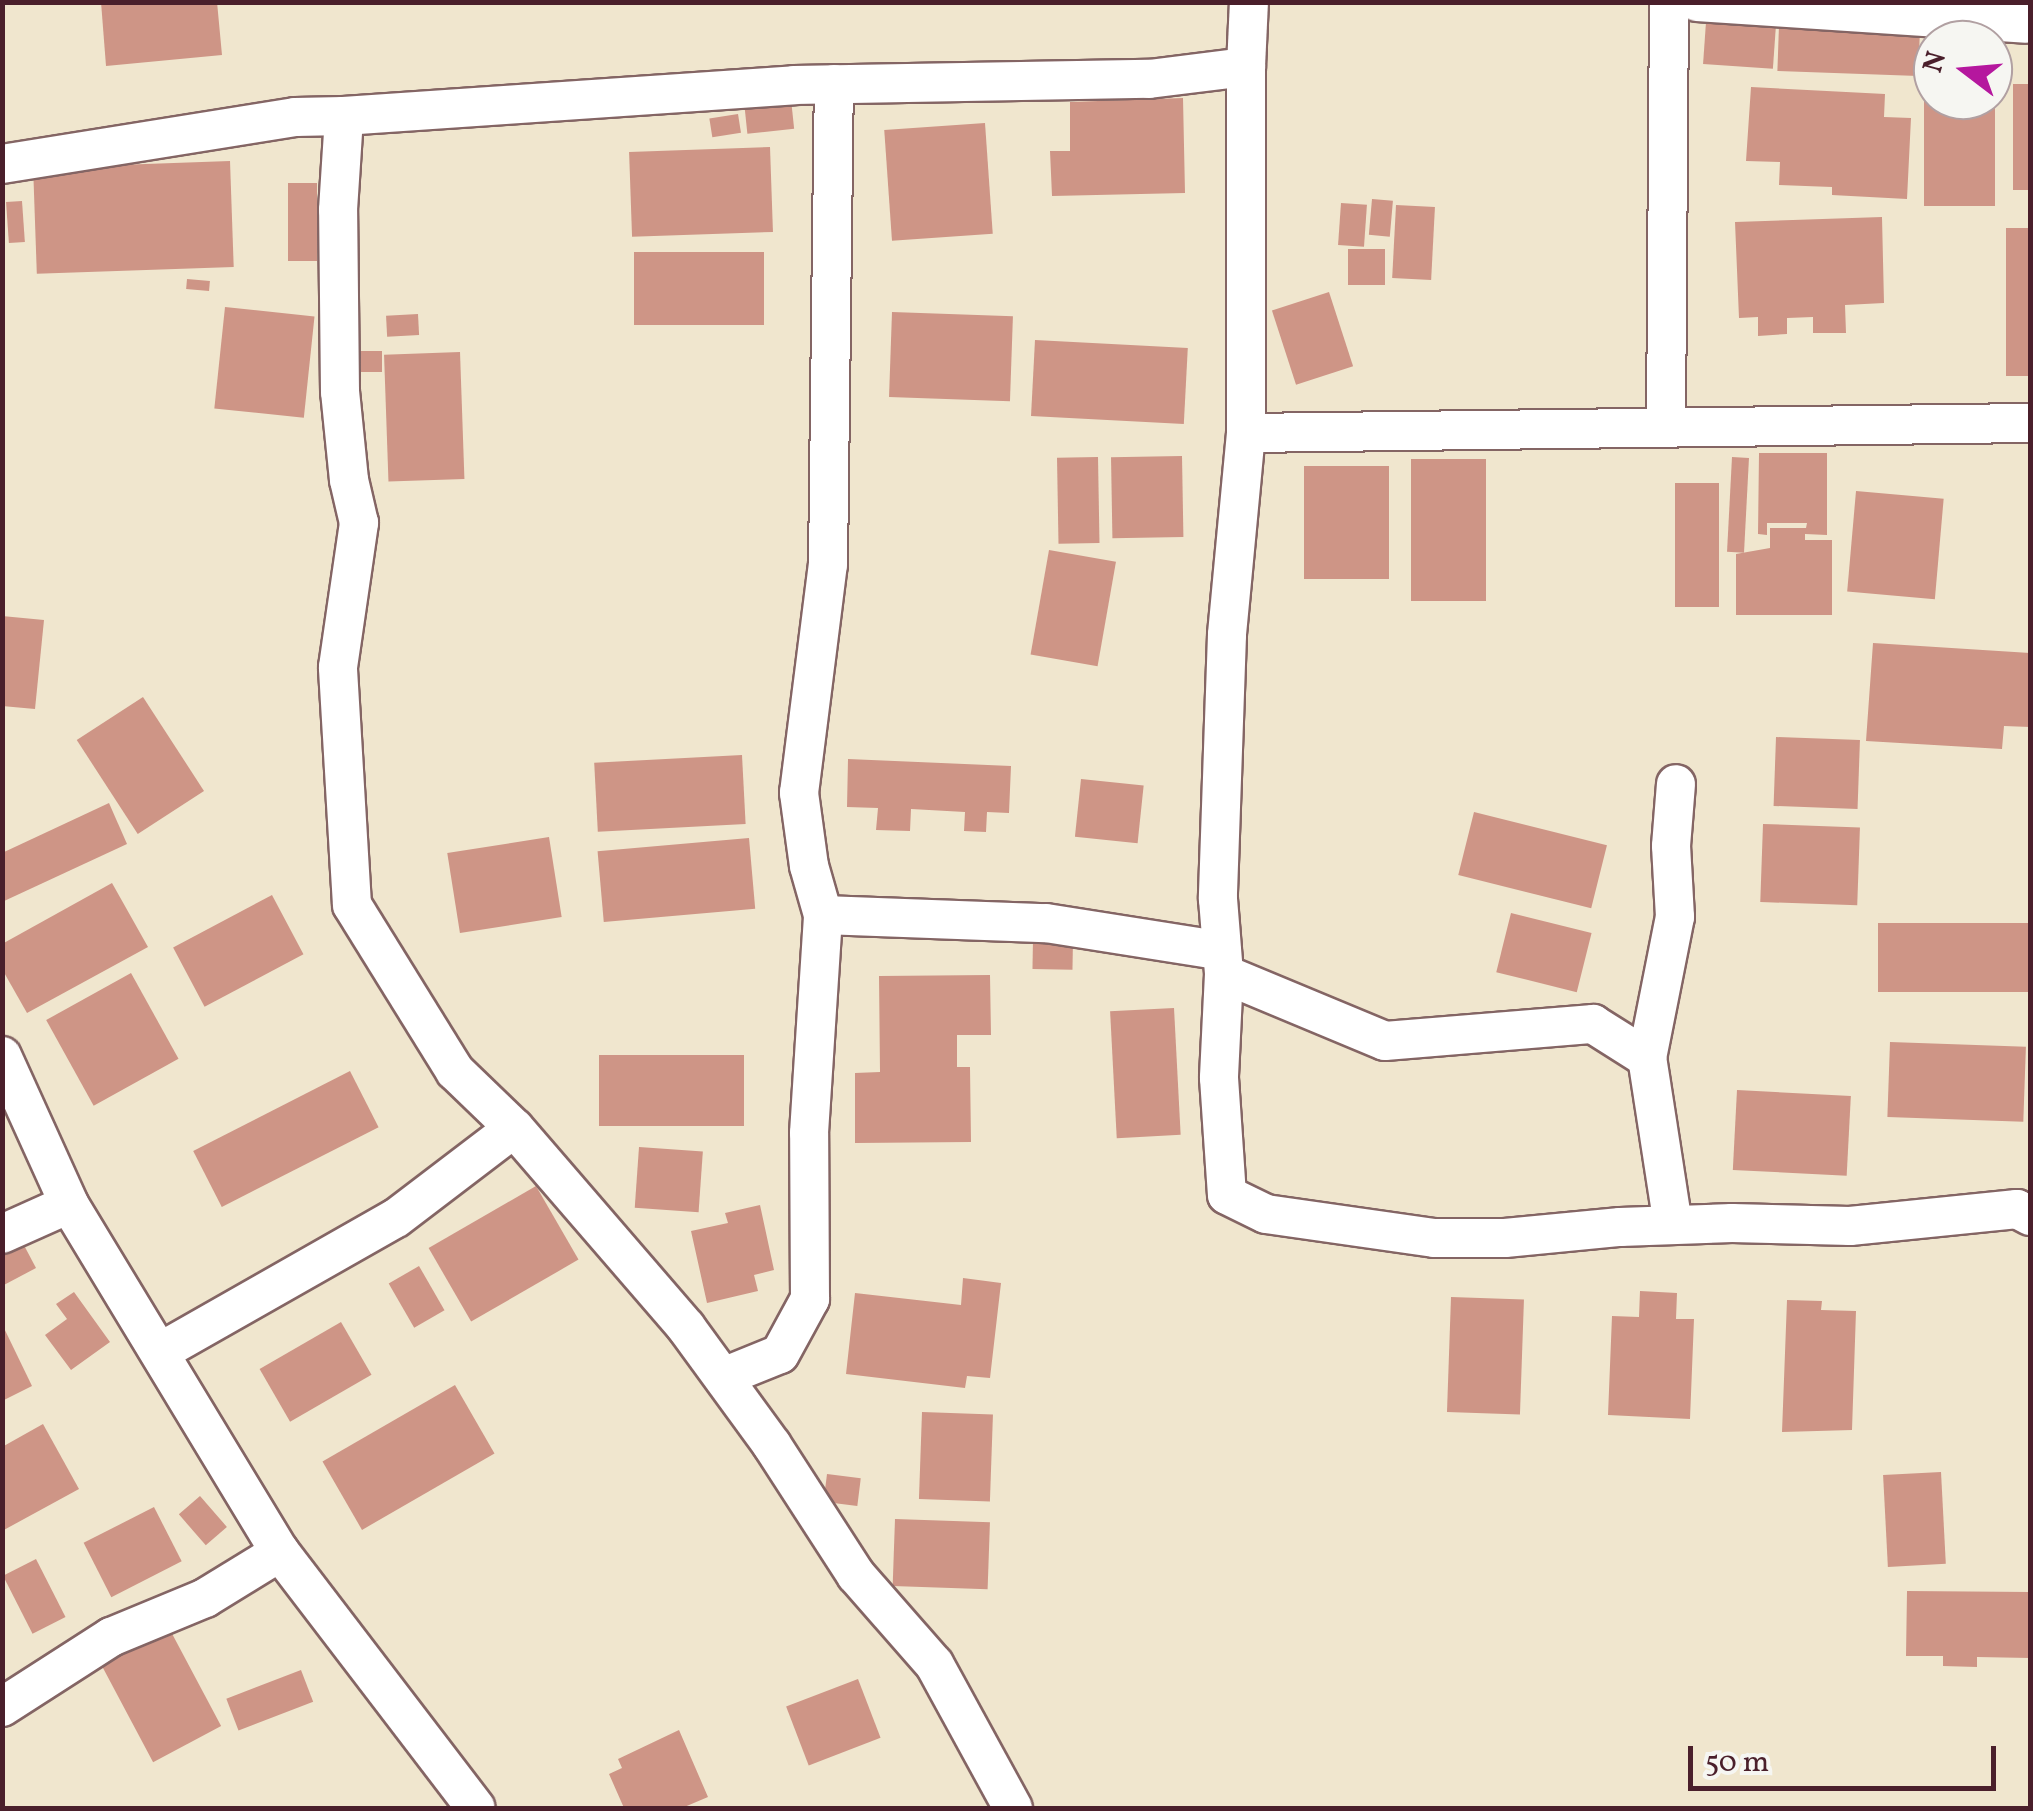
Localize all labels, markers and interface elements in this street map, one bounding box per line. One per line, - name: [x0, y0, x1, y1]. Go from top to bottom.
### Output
- north arrow: [1913, 20, 2013, 120]
- text: N: [1914, 47, 1957, 77]
- scale bar: [1693, 1726, 2000, 1788]
- text: 50 m: [1705, 1742, 1769, 1784]

